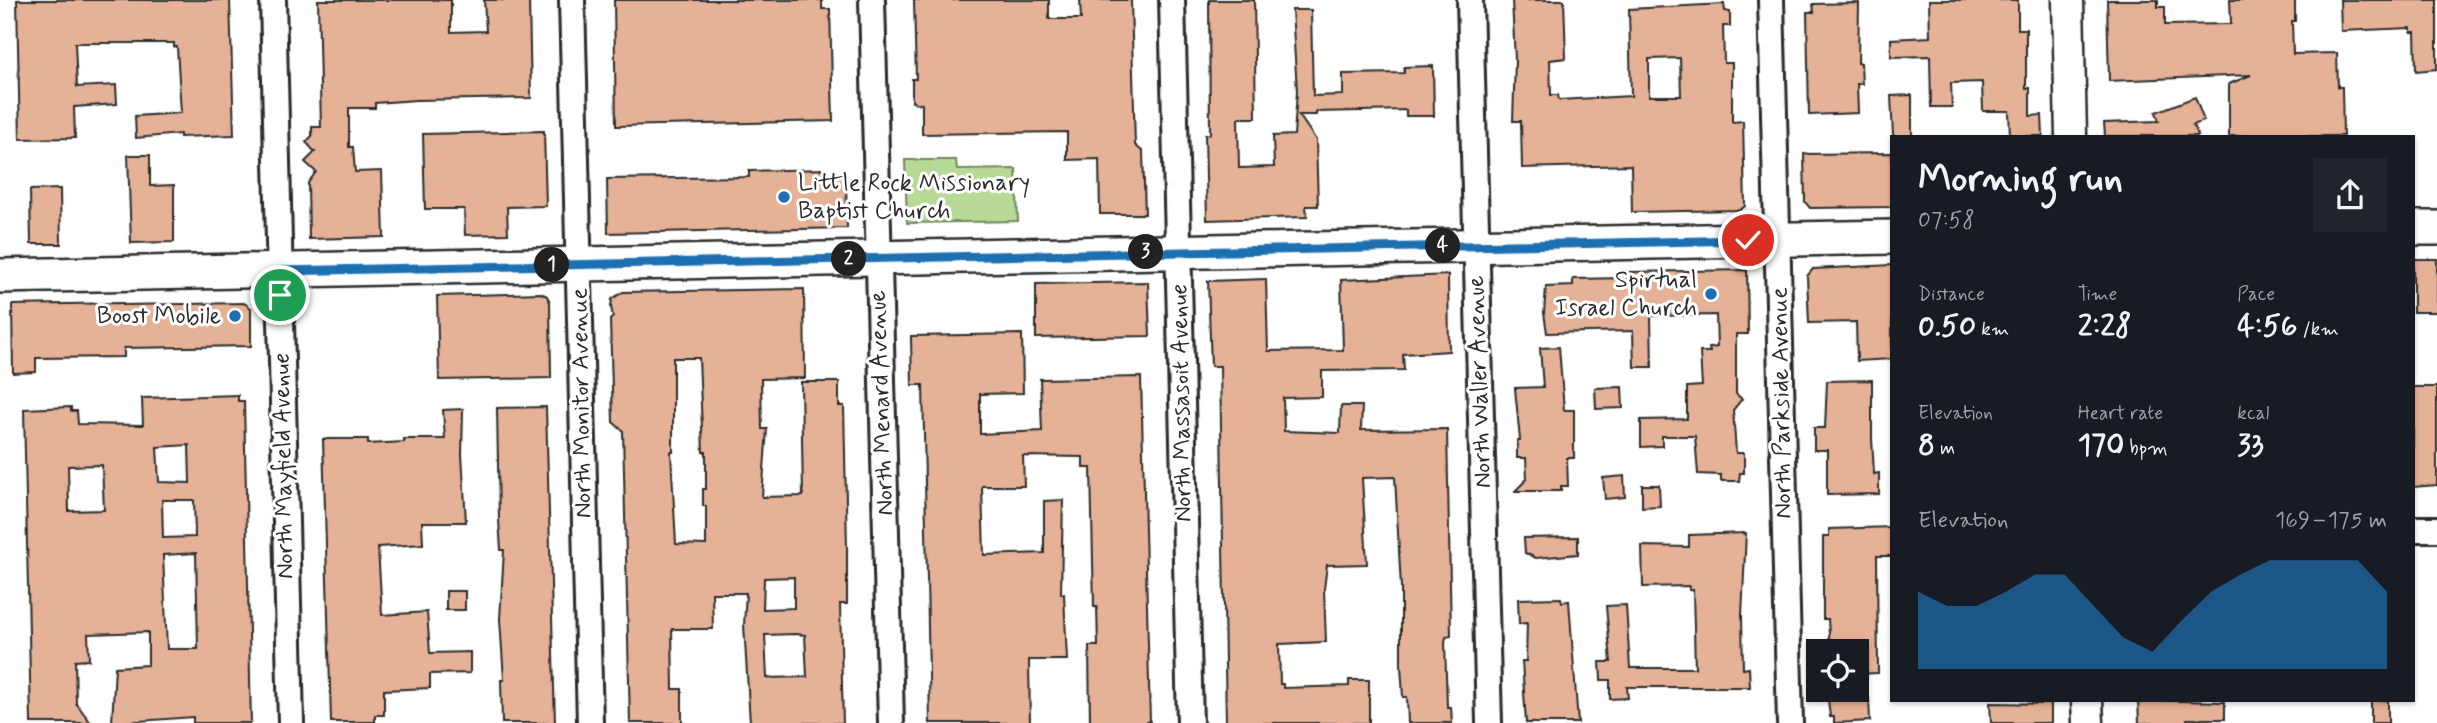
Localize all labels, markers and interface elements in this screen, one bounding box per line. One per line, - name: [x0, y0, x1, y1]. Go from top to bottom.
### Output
- text: Morning run: [1918, 155, 2123, 204]
- button: share: [2313, 158, 2387, 232]
- place label: Little Rock Missionary Baptist Church: [798, 168, 1030, 227]
- marker: Little Rock Missionary Baptist Church: [776, 189, 792, 205]
- text: 07:58: [1918, 206, 1975, 236]
- pin: [1718, 210, 1778, 270]
- icon: check: [1729, 221, 1767, 259]
- pin: 4: [1426, 229, 1460, 264]
- text: 4: [1437, 233, 1448, 258]
- pin: 3: [1128, 234, 1164, 270]
- text: 3: [1141, 239, 1150, 264]
- pin: 2: [832, 242, 866, 276]
- text: 2: [844, 246, 853, 271]
- pin: 1: [534, 247, 570, 282]
- text: 1: [547, 252, 556, 277]
- pin: [250, 265, 310, 325]
- place label: Spirtual Israel Church: [1555, 265, 1697, 324]
- street label: North Waller Avenue: [1461, 275, 1499, 489]
- icon: arrive: [261, 276, 299, 314]
- text: Distance: [1918, 282, 1985, 307]
- text: Time: [2078, 282, 2117, 307]
- text: Pace: [2237, 282, 2275, 307]
- street label: North Massasoit Avenue: [1164, 284, 1200, 522]
- marker: Spirtual Israel Church: [1703, 286, 1719, 302]
- street label: North Monitor Avenue: [564, 287, 600, 519]
- street label: North Parkside Avenue: [1764, 287, 1800, 519]
- street label: North Menard Avenue: [863, 290, 901, 516]
- place label: Boost Mobile: [97, 301, 221, 332]
- text: 0.50: [1918, 307, 1976, 346]
- text: 2:28: [2078, 307, 2132, 346]
- text: 4:56: [2237, 307, 2297, 346]
- marker: Boost Mobile: [227, 308, 243, 324]
- text: km: [1976, 317, 2009, 342]
- text: /km: [2297, 317, 2339, 342]
- street label: North Mayfield Avenue: [267, 353, 301, 579]
- text: Elevation: [1918, 401, 1993, 426]
- text: Heart rate: [2078, 401, 2163, 426]
- text: kcal: [2237, 401, 2269, 426]
- text: 8: [1918, 426, 1935, 465]
- text: 170: [2078, 426, 2124, 465]
- text: 33: [2237, 426, 2264, 465]
- text: m: [1935, 436, 1955, 461]
- text: bpm: [2124, 436, 2168, 461]
- text: Elevation: [1918, 506, 2009, 536]
- text: 169–175 m: [2275, 506, 2387, 536]
- map controls: [1806, 639, 1869, 702]
- button: locate: [1806, 639, 1869, 702]

